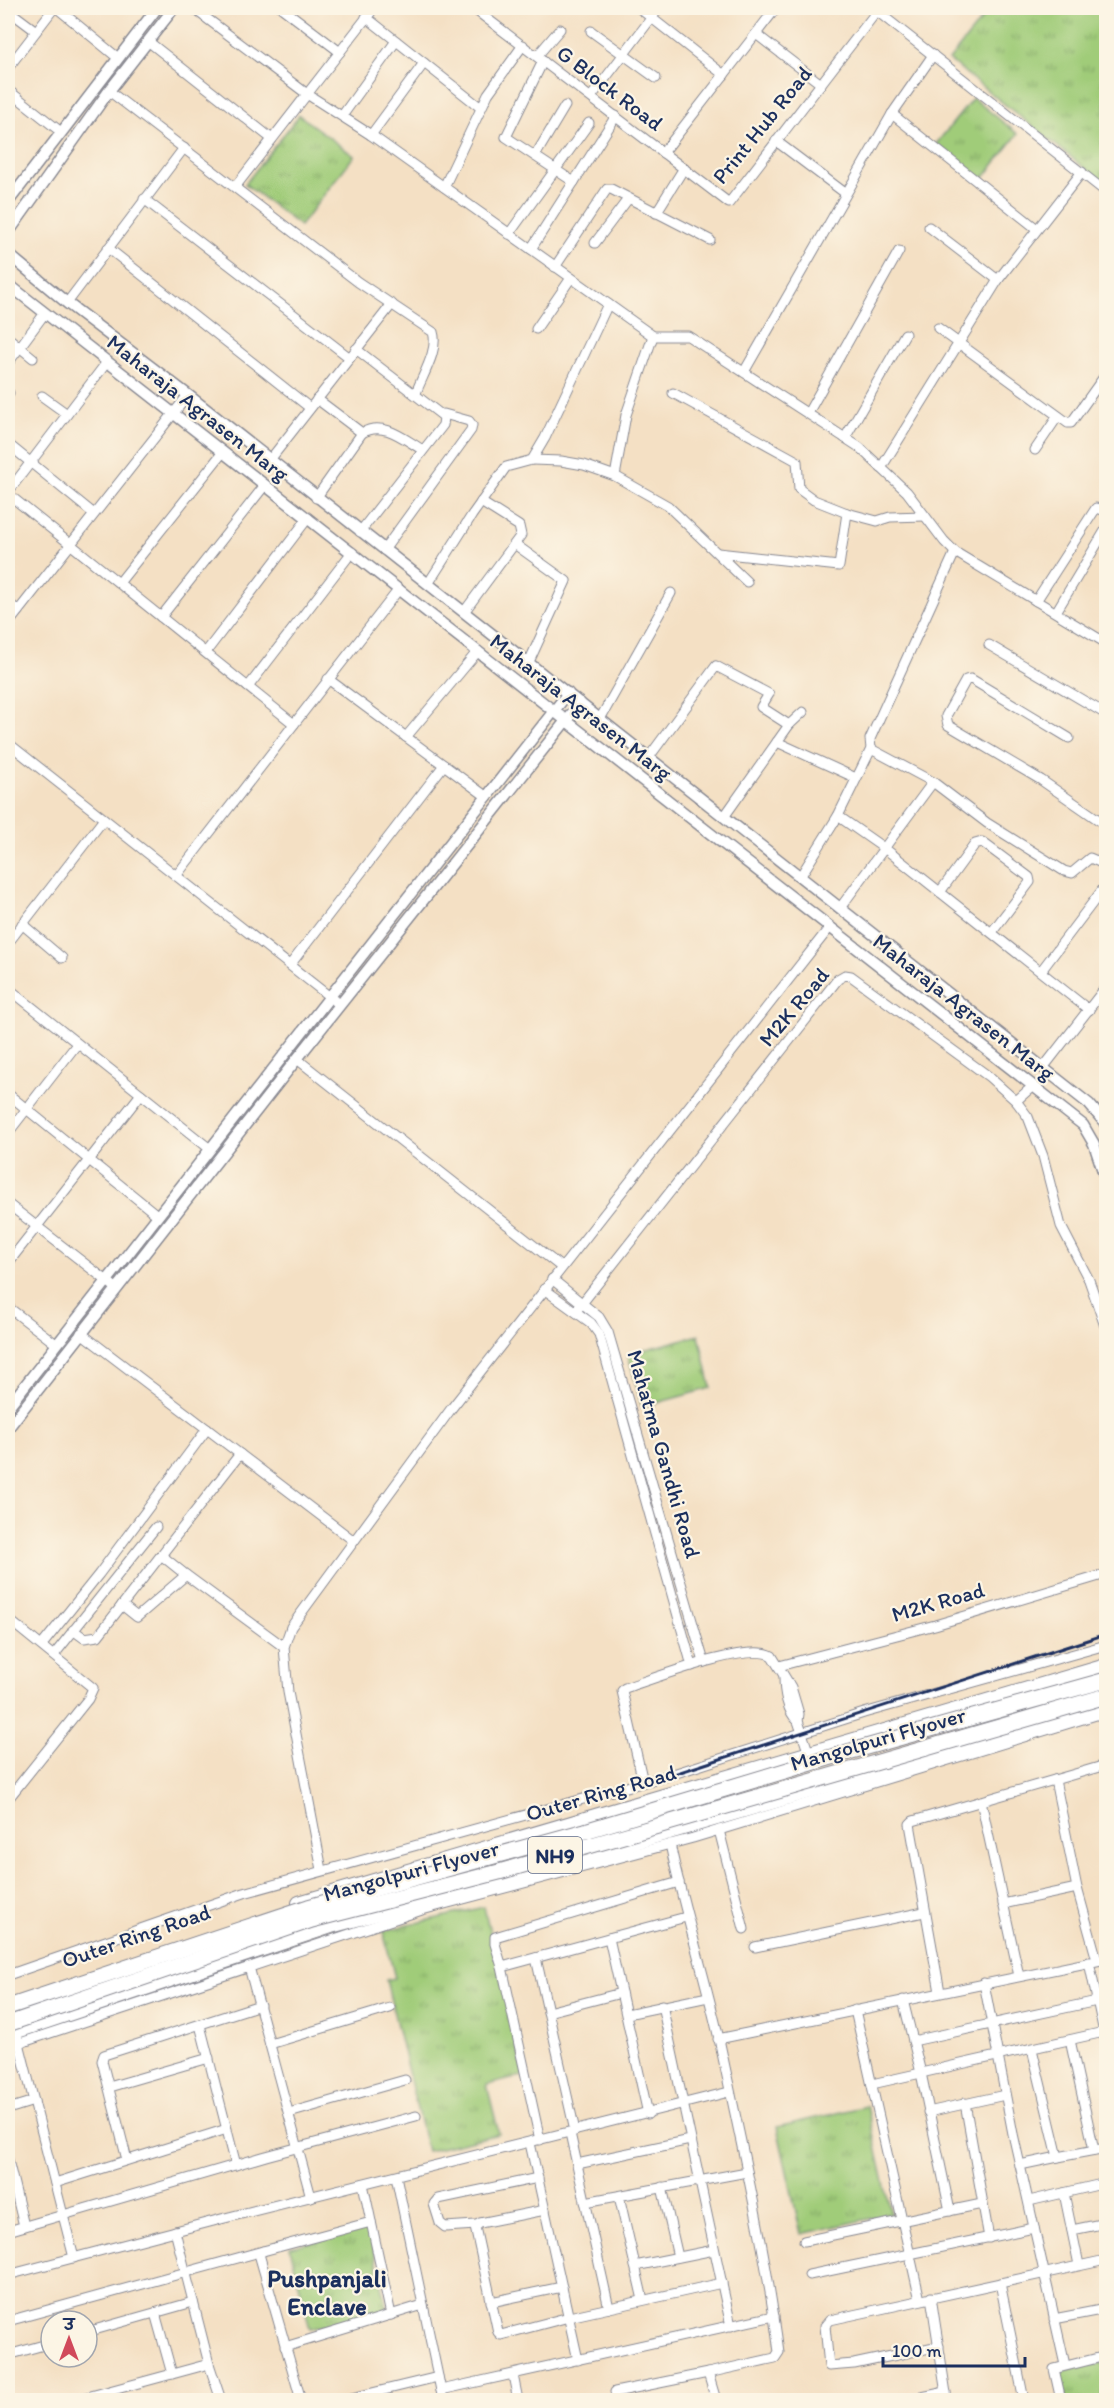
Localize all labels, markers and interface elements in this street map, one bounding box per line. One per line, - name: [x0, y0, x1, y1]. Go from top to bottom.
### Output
- street label: G Block Road: [551, 39, 669, 137]
- street label: Print Hub Road: [706, 61, 818, 189]
- street label: Maharaja Agrasen Marg: [102, 329, 295, 488]
- street label: Maharaja Agrasen Marg: [485, 628, 678, 787]
- street label: Maharaja Agrasen Marg: [868, 928, 1061, 1087]
- street label: M2K Road: [753, 962, 835, 1052]
- street label: Mahatma Gandhi Road: [621, 1347, 707, 1561]
- street label: M2K Road: [888, 1576, 988, 1628]
- street label: Mangolpuri Flyover: [787, 1701, 969, 1777]
- street label: Outer Ring Road: [523, 1759, 680, 1827]
- street label: Mangolpuri Flyover: [320, 1834, 502, 1907]
- road number: NH9: [528, 1837, 582, 1873]
- street label: Outer Ring Road: [58, 1898, 214, 1974]
- district label: Pushpanjali Enclave: [267, 2264, 387, 2321]
- north arrow: [39, 2309, 99, 2369]
- text: उ: [62, 2315, 76, 2334]
- scale bar: [883, 2330, 1026, 2368]
- text: 100 m: [892, 2340, 942, 2362]

